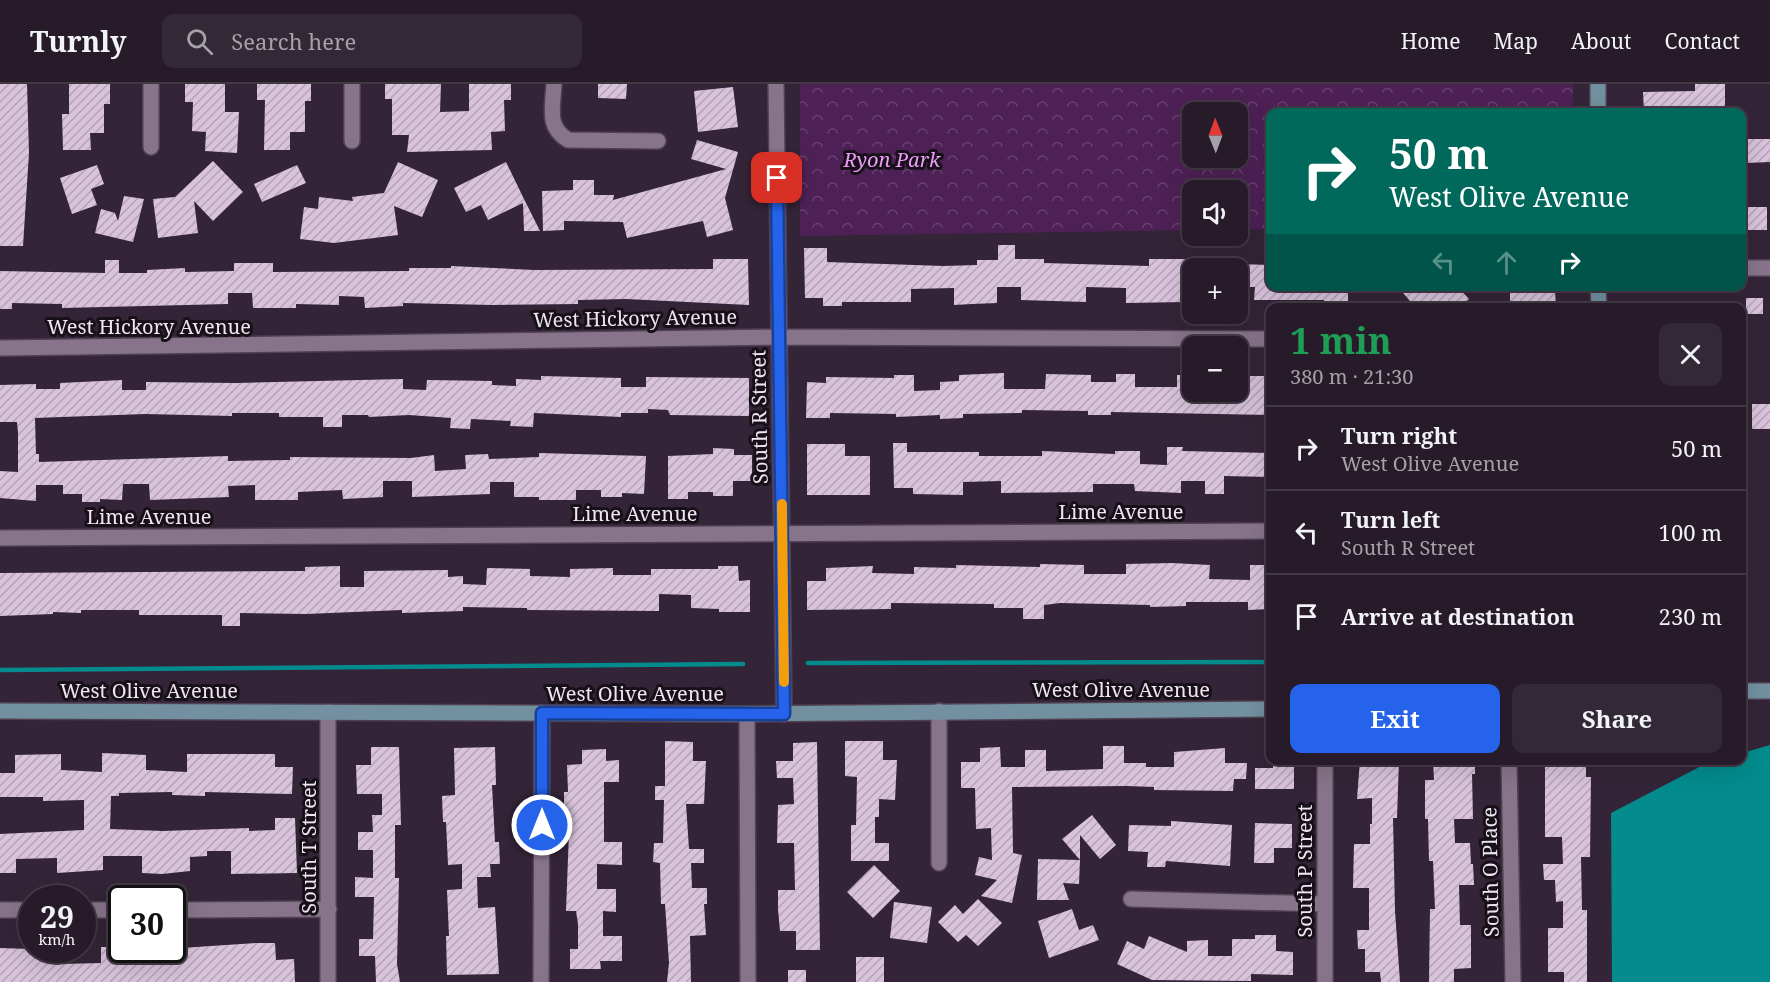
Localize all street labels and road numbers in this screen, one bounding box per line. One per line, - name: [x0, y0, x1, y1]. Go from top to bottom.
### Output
- street label: West Hickory Avenue: [533, 303, 737, 333]
- street label: West Hickory Avenue: [47, 313, 251, 340]
- street label: South R Street: [744, 350, 774, 484]
- street label: Lime Avenue: [1058, 498, 1184, 525]
- street label: Lime Avenue: [572, 500, 698, 527]
- street label: Lime Avenue: [86, 503, 212, 530]
- street label: West Olive Avenue: [1032, 676, 1210, 703]
- street label: West Olive Avenue: [60, 677, 238, 704]
- street label: West Olive Avenue: [546, 680, 724, 707]
- street label: South T Street: [295, 780, 322, 914]
- street label: South P Street: [1291, 804, 1318, 938]
- street label: South O Place: [1475, 807, 1505, 937]

